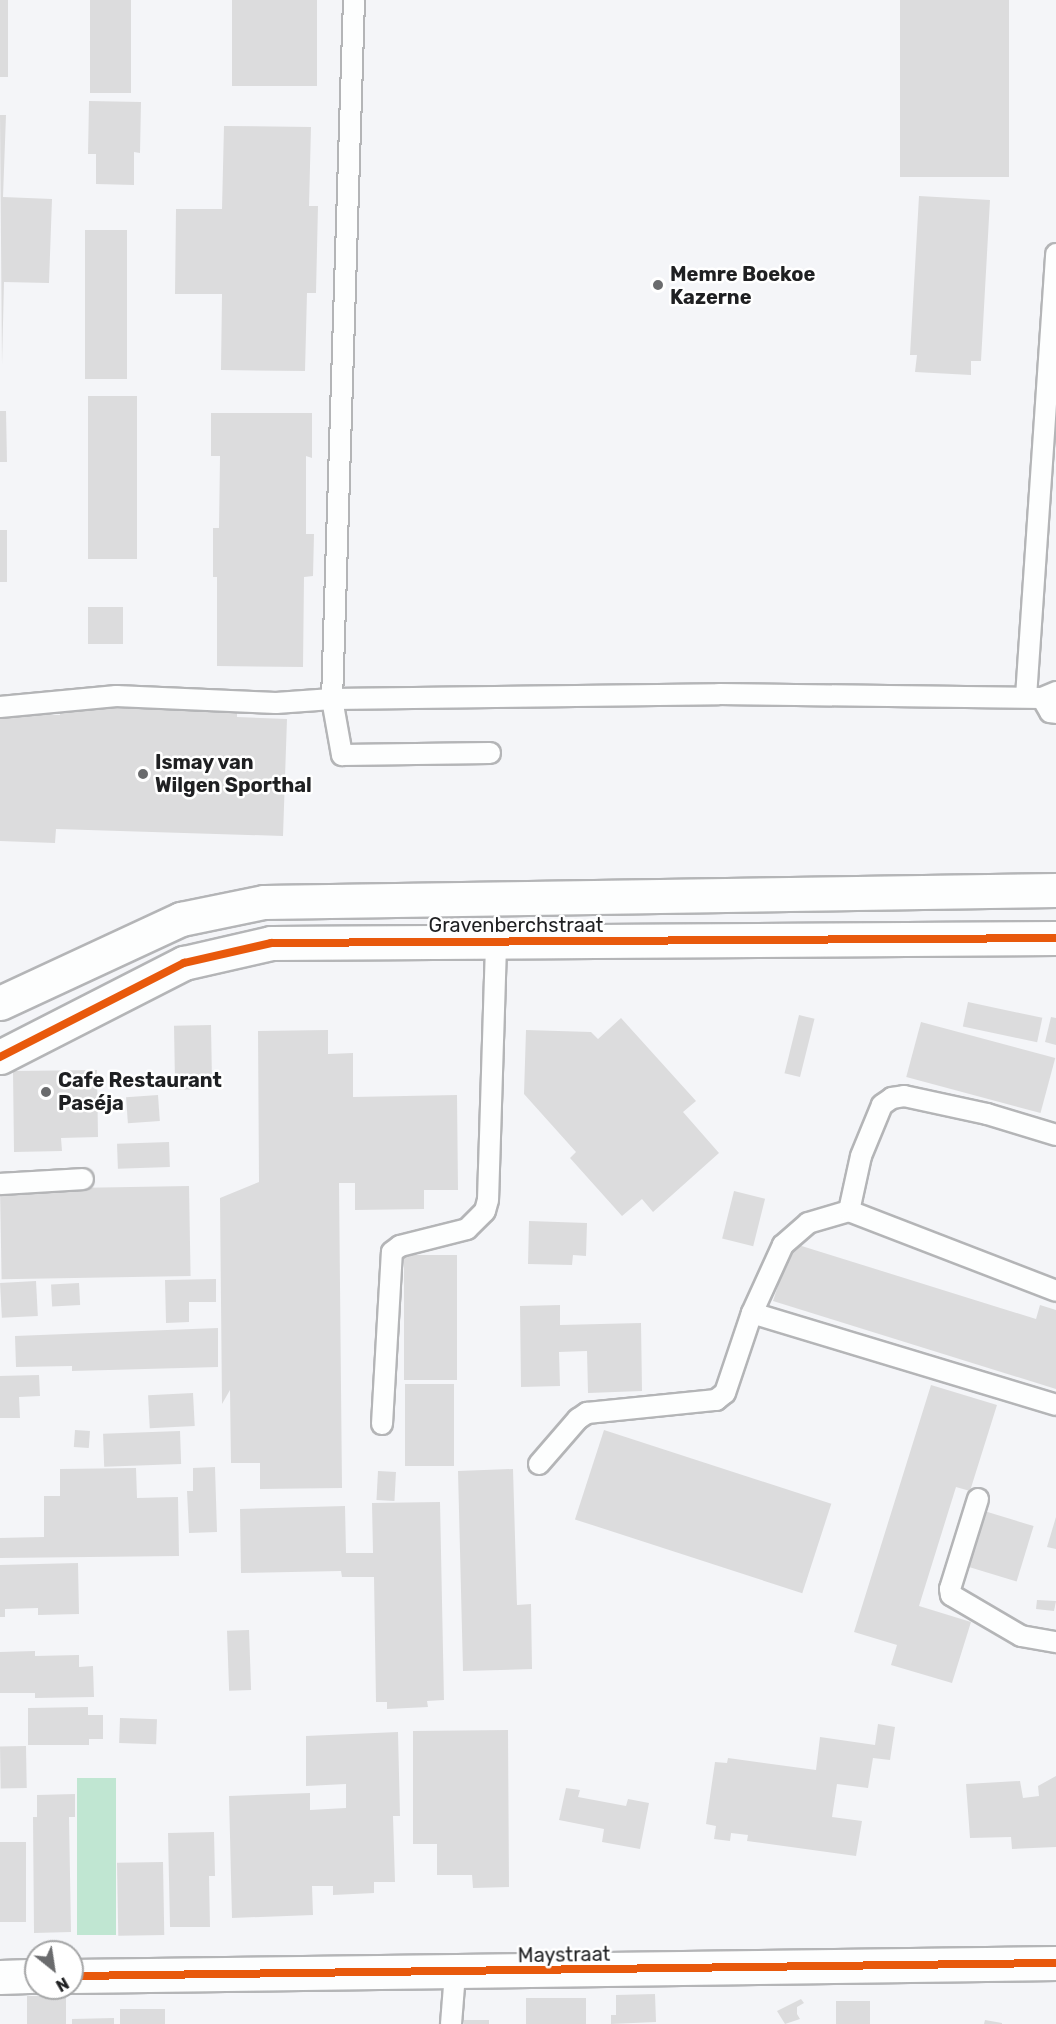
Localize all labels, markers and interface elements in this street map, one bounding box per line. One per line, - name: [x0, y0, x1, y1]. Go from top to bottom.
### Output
- place label: Memre Boekoe Kazerne: [670, 262, 815, 309]
- marker: Memre Boekoe Kazerne: [651, 278, 665, 292]
- place label: Ismay van Wilgen Sporthal: [155, 750, 312, 797]
- marker: Ismay van Wilgen Sporthal: [136, 767, 150, 781]
- street label: Gravenberchstraat: [429, 913, 603, 937]
- place label: Cafe Restaurant Paséja: [58, 1068, 222, 1115]
- marker: Cafe Restaurant Paséja: [39, 1085, 53, 1099]
- north arrow: [24, 1940, 84, 2000]
- street label: Maystraat: [517, 1942, 611, 1968]
- text: N: [53, 1973, 72, 1995]

